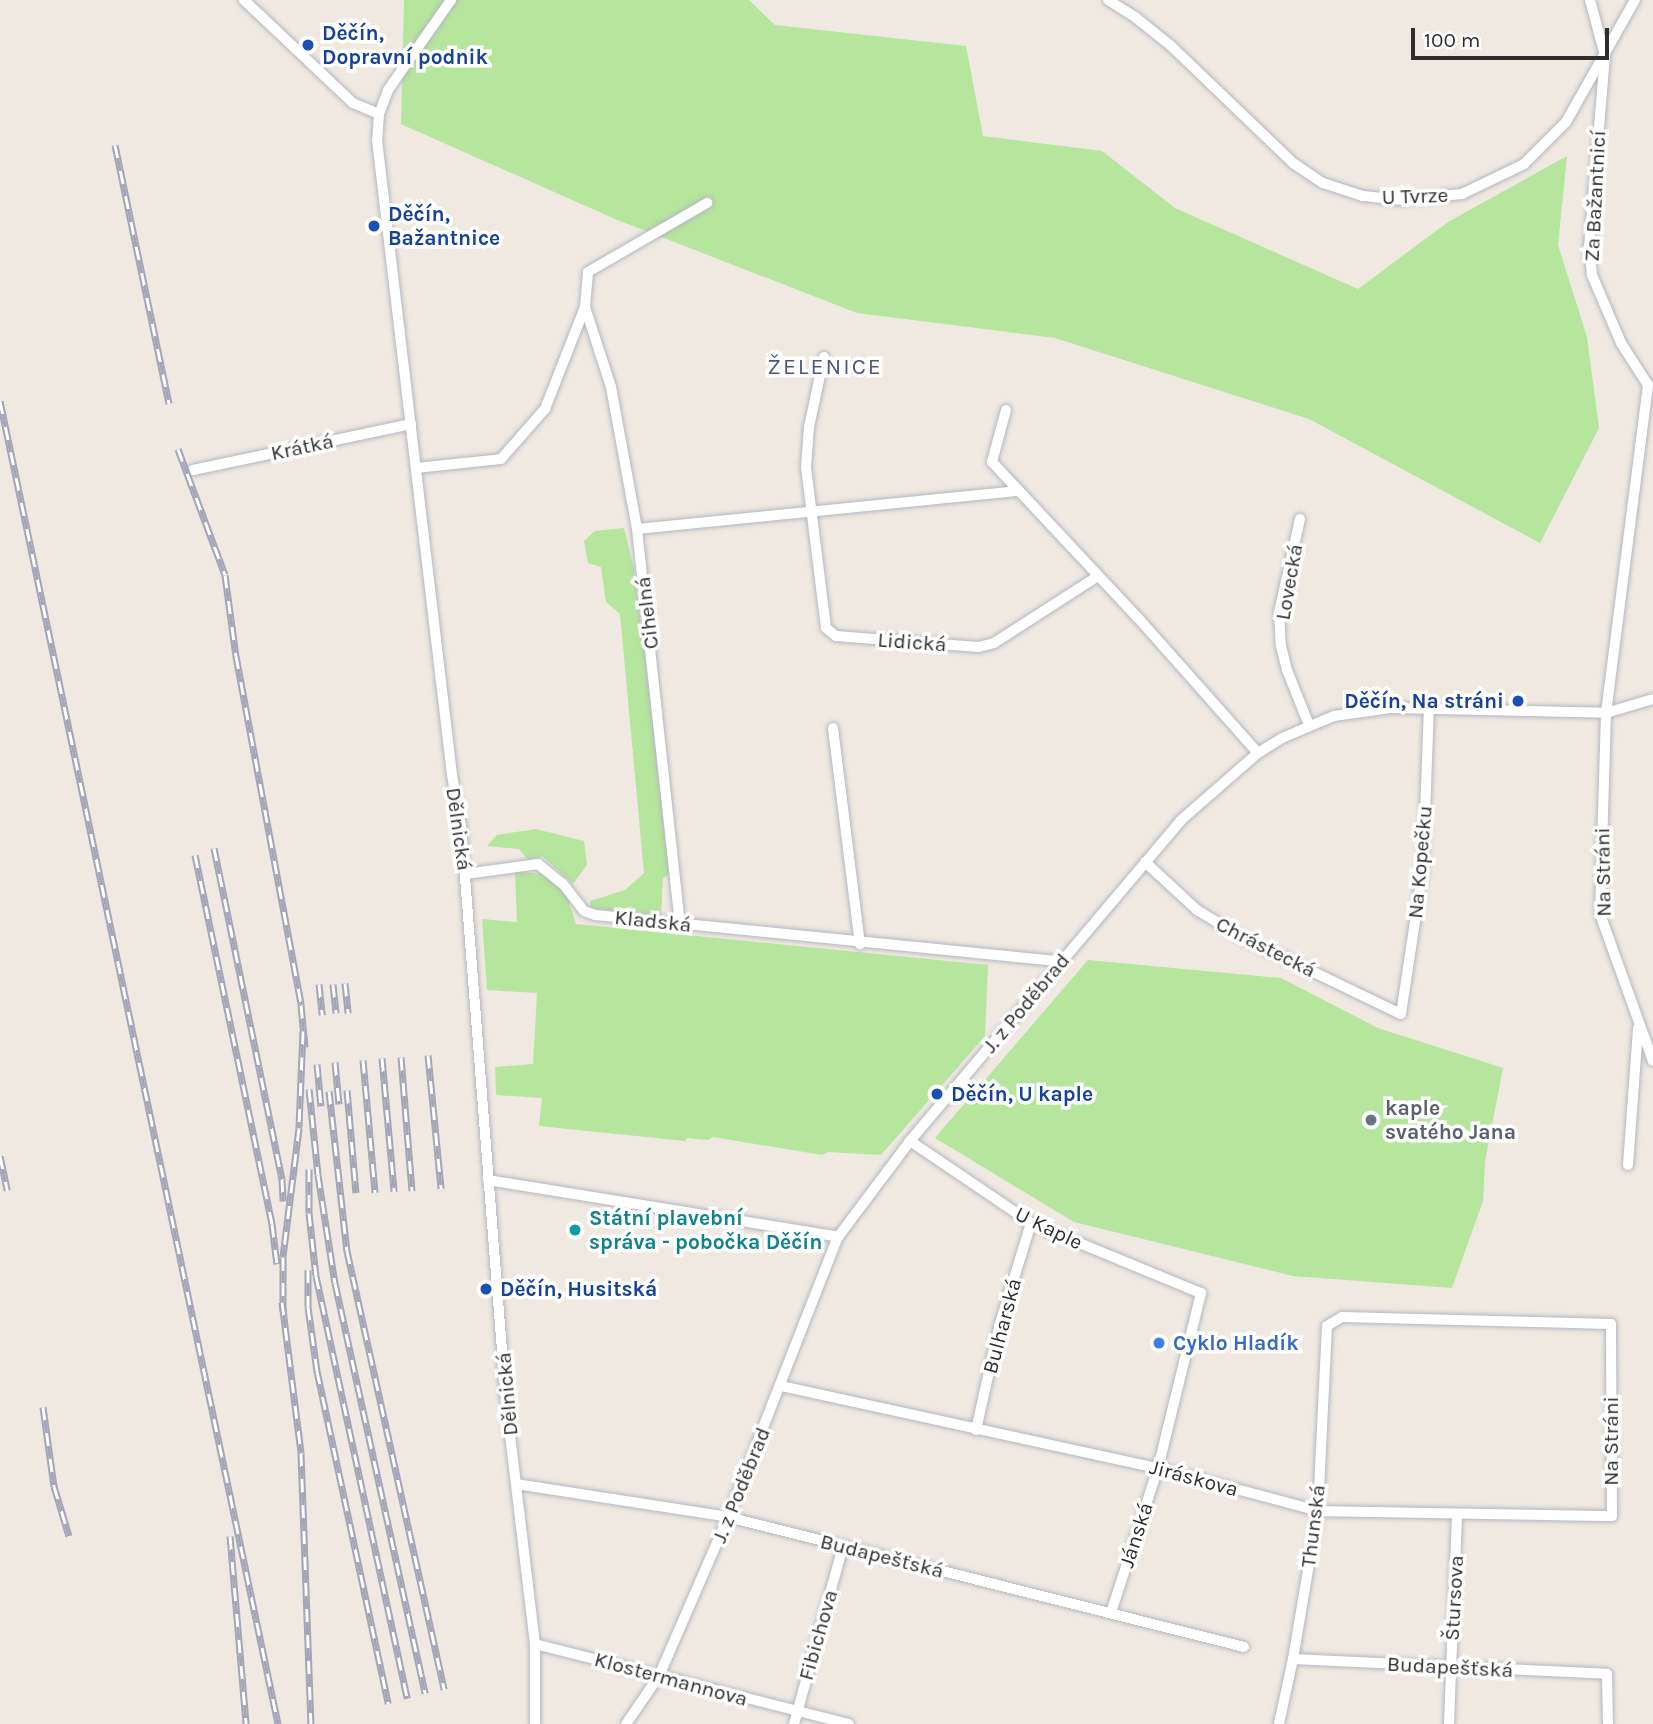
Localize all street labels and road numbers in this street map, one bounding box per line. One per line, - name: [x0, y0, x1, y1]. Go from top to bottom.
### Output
- street label: Za Bažantnicí: [1579, 130, 1611, 262]
- street label: U Tvrze: [1381, 182, 1449, 210]
- street label: Krátká: [268, 428, 336, 466]
- street label: Lovecká: [1270, 542, 1308, 622]
- street label: Cihelná: [630, 575, 664, 651]
- street label: Lidická: [877, 627, 947, 657]
- street label: Dělnická: [441, 786, 477, 872]
- street label: Na Kopečku: [1402, 804, 1438, 920]
- street label: Na Stráni: [1590, 827, 1616, 917]
- street label: Kladská: [613, 904, 693, 938]
- street label: Chrástecká: [1212, 911, 1320, 983]
- street label: J. z Poděbrad: [977, 948, 1075, 1058]
- street label: U Kaple: [1011, 1201, 1087, 1255]
- street label: Bulharská: [977, 1275, 1027, 1377]
- street label: Dělnická: [491, 1351, 523, 1437]
- street label: Na Stráni: [1598, 1396, 1624, 1486]
- street label: J. z Poděbrad: [706, 1423, 776, 1547]
- street label: Jiráskova: [1147, 1454, 1241, 1502]
- street label: Thunská: [1295, 1483, 1331, 1569]
- street label: Jánská: [1114, 1499, 1158, 1571]
- street label: Budapešťská: [818, 1529, 946, 1583]
- street label: Štursova: [1439, 1555, 1469, 1641]
- street label: Fibichova: [793, 1587, 843, 1683]
- street label: Klostermannova: [592, 1646, 750, 1712]
- street label: Budapešťská: [1386, 1651, 1514, 1683]

